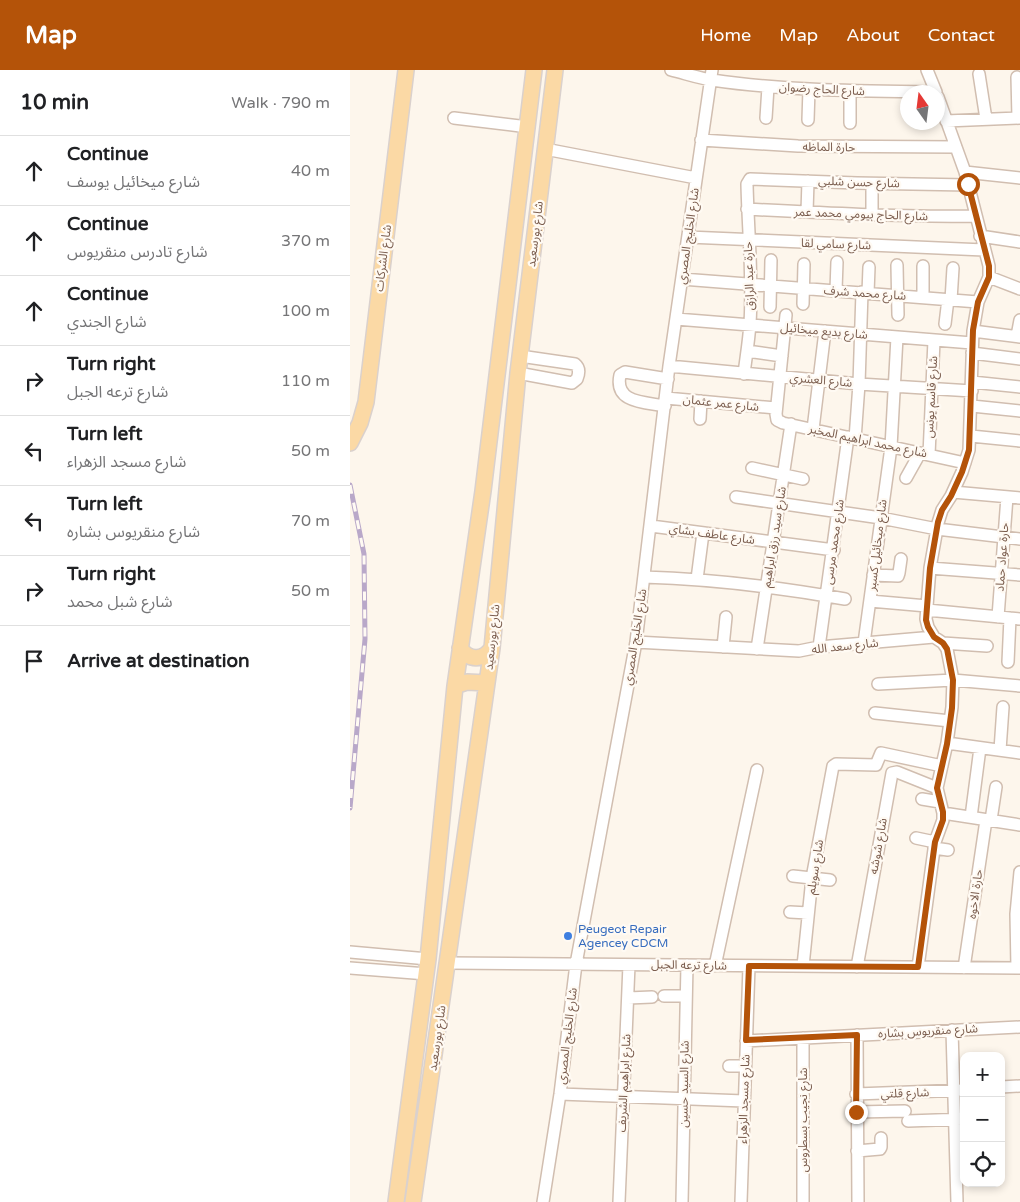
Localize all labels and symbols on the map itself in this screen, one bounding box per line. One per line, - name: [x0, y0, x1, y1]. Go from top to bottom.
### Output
- street label: شارع الحاج رضوان: [779, 80, 865, 100]
- north arrow: [900, 85, 945, 130]
- street label: حارة الماظه: [802, 140, 856, 154]
- route start: [957, 173, 980, 196]
- street label: شارع حسن شلبي: [818, 174, 900, 193]
- street label: شارع الخليج المصري: [674, 187, 704, 286]
- street label: شارع بورسعيد: [524, 200, 548, 268]
- street label: شارع الحاج بيومي محمد عمر: [793, 205, 928, 226]
- street label: شارع الشركات: [372, 224, 396, 293]
- street label: شارع سامي لقا: [801, 236, 871, 255]
- street label: حارة عبد الرازق: [741, 241, 757, 311]
- street label: شارع محمد شرف: [823, 283, 907, 305]
- street label: شارع بديع ميخائيل: [780, 320, 868, 344]
- street label: شارع قاسم يونس: [922, 356, 942, 439]
- street label: شارع العشري: [789, 370, 853, 392]
- street label: شارع عمر عثمان: [682, 392, 760, 416]
- street label: شارع محمد ابراهيم المخبر: [806, 421, 929, 462]
- street label: شارع سيد رزق ابراهيم: [759, 485, 791, 589]
- street label: شارع ميخائيل كسبر: [864, 498, 892, 593]
- street label: شارع محمد مرسى: [821, 499, 849, 586]
- street label: شارع عاطف بشاي: [668, 521, 756, 550]
- street label: حارة عواد حماد: [993, 522, 1011, 592]
- street label: شارع الخليج المصري: [620, 588, 652, 687]
- street label: شارع بورسعيد: [482, 603, 504, 671]
- street label: شارع سعد الله: [811, 636, 879, 658]
- street label: شارع شوشه: [866, 817, 892, 876]
- street label: شارع سويلم: [804, 838, 828, 896]
- street label: حارة الاخوه: [965, 868, 985, 920]
- place label: Peugeot Repair Agencey CDCM: [578, 922, 668, 950]
- marker: Peugeot Repair Agencey CDCM: [562, 930, 574, 942]
- street label: شارع ترعه الجبل: [651, 957, 727, 975]
- street label: شارع الخليج المصري: [554, 987, 583, 1085]
- street label: شارع بورسعيد: [425, 1004, 451, 1072]
- street label: شارع منقريوس بشاره: [878, 1021, 978, 1043]
- street label: شارع ابراهيم الشريف: [614, 1033, 636, 1133]
- street label: شارع السيد حسين: [676, 1040, 694, 1128]
- street label: شارع مسجد الزهراء: [735, 1054, 755, 1144]
- street label: شارع نجيب بسطروس: [796, 1068, 812, 1172]
- street label: شارع قلتي: [880, 1085, 930, 1104]
- route end: [845, 1101, 868, 1124]

